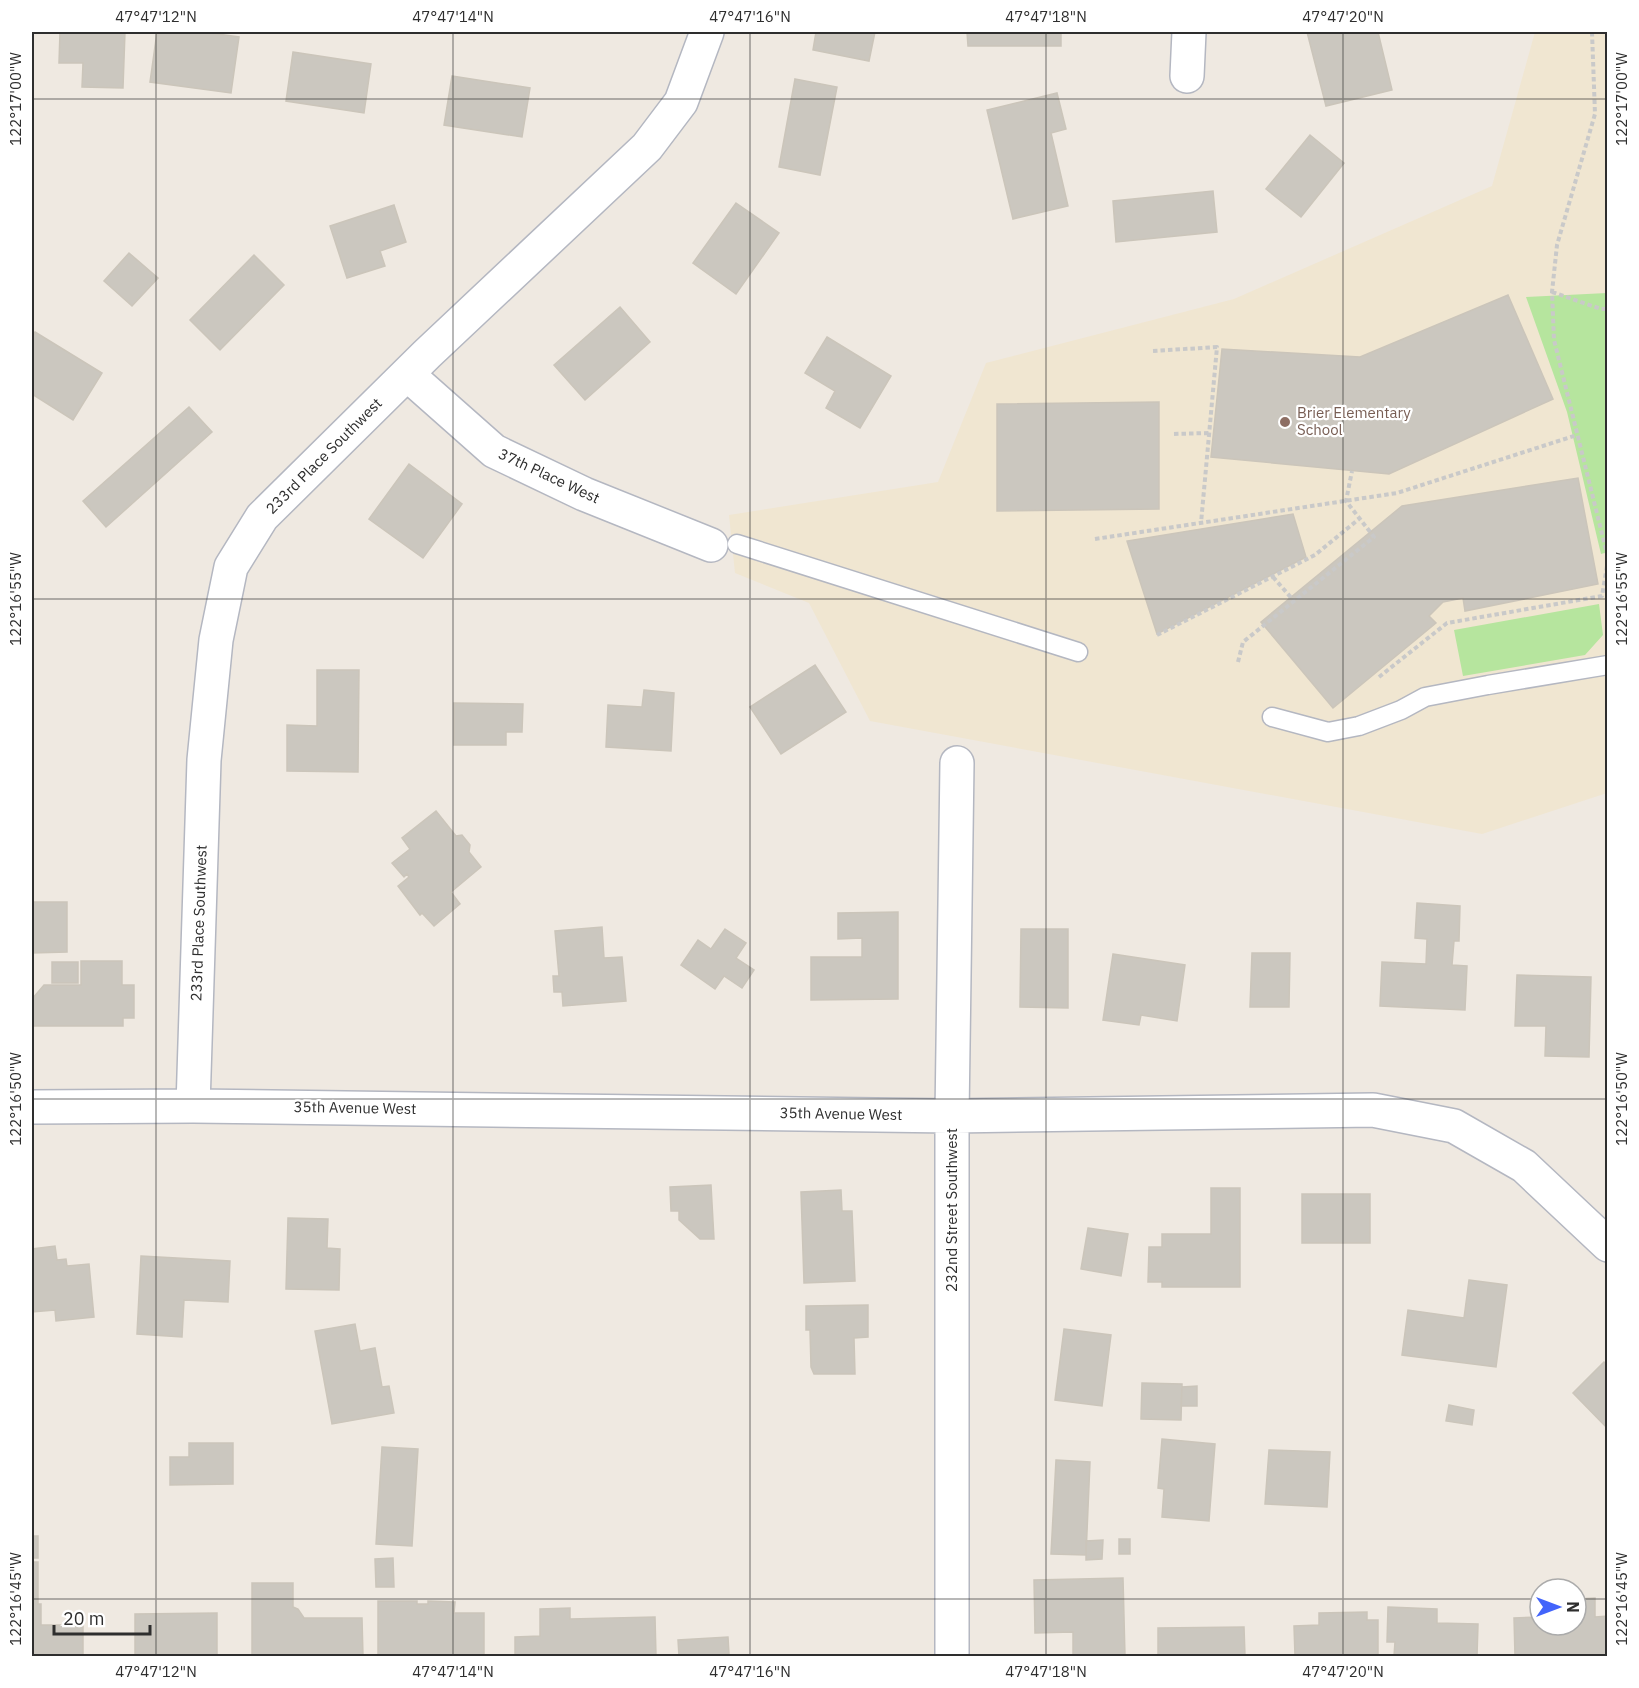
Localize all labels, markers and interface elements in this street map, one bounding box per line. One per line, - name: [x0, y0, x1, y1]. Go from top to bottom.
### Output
- text: 47°47'12"N: [115, 7, 197, 26]
- text: 47°47'14"N: [412, 7, 494, 26]
- text: 47°47'16"N: [709, 7, 791, 26]
- text: 47°47'18"N: [1005, 7, 1087, 26]
- text: 47°47'20"N: [1302, 7, 1384, 26]
- text: 122°17'00"W: [6, 52, 25, 146]
- text: 122°17'00"W: [1612, 52, 1631, 146]
- street label: 233rd Place Southwest: [262, 394, 386, 518]
- place label: Brier Elementary School: [1297, 403, 1411, 439]
- marker: Brier Elementary School: [1278, 415, 1292, 429]
- street label: 37th Place West: [496, 444, 603, 507]
- text: 122°16'55"W: [6, 552, 25, 646]
- text: 122°16'55"W: [1612, 552, 1631, 646]
- street label: 233rd Place Southwest: [186, 844, 211, 1002]
- text: 122°16'50"W: [6, 1052, 25, 1146]
- text: 122°16'50"W: [1612, 1052, 1631, 1146]
- street label: 35th Avenue West: [293, 1097, 417, 1118]
- street label: 35th Avenue West: [779, 1103, 903, 1124]
- street label: 232nd Street Southwest: [942, 1128, 961, 1292]
- text: 122°16'45"W: [6, 1552, 25, 1646]
- text: 122°16'45"W: [1612, 1552, 1631, 1646]
- north arrow: [1528, 1577, 1588, 1637]
- scale bar: [54, 1598, 150, 1636]
- text: N: [1563, 1601, 1583, 1613]
- text: 20 m: [63, 1607, 105, 1630]
- text: 47°47'12"N: [115, 1662, 197, 1681]
- text: 47°47'14"N: [412, 1662, 494, 1681]
- text: 47°47'16"N: [709, 1662, 791, 1681]
- text: 47°47'18"N: [1005, 1662, 1087, 1681]
- text: 47°47'20"N: [1302, 1662, 1384, 1681]

